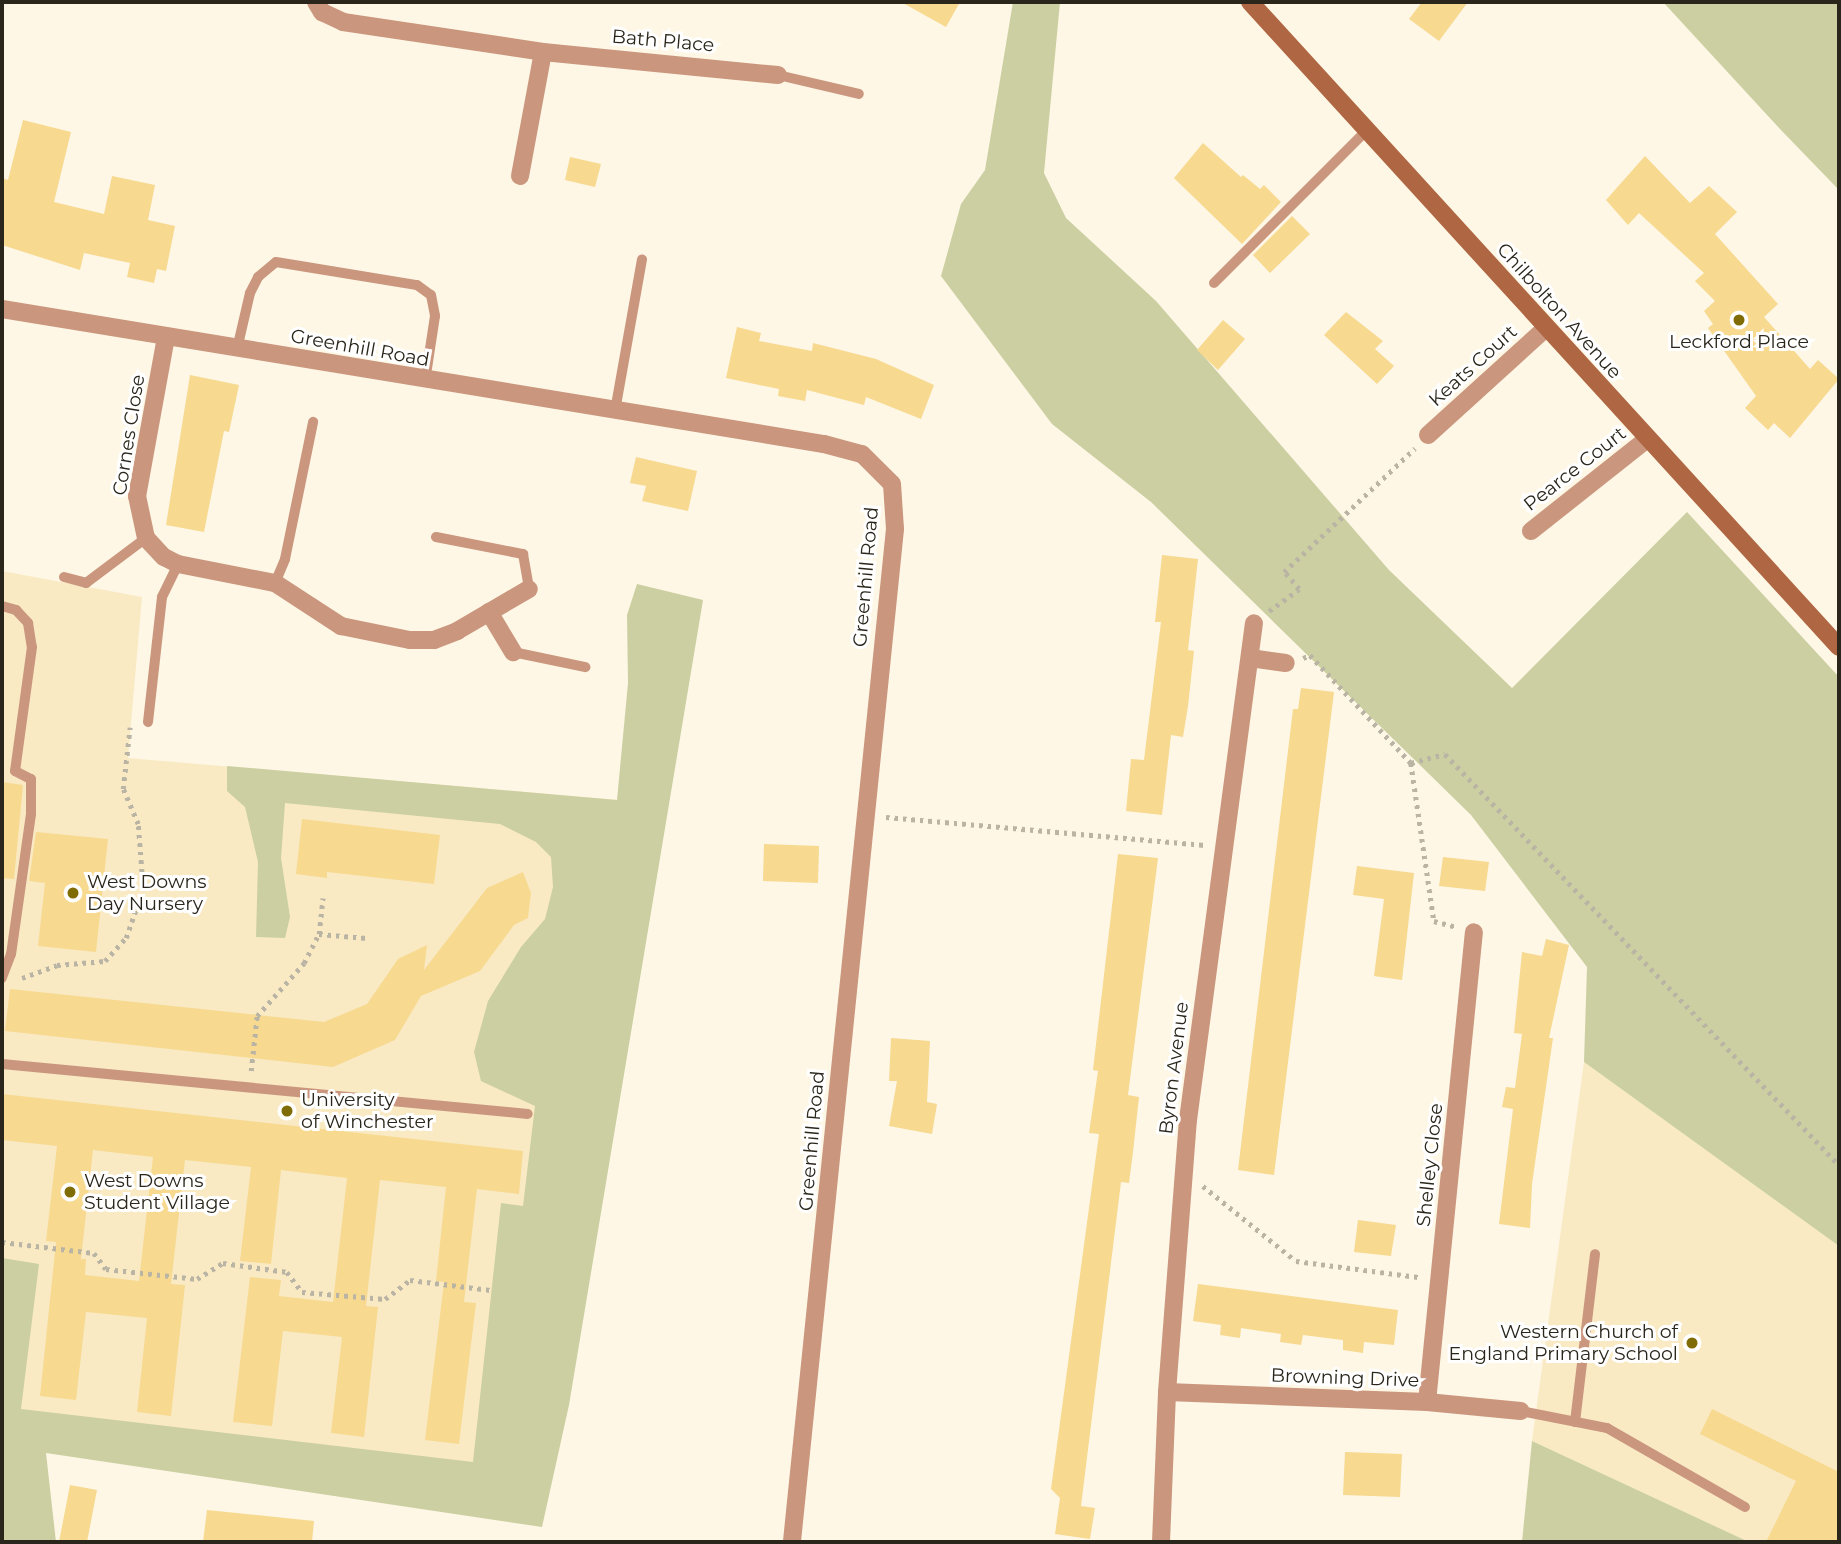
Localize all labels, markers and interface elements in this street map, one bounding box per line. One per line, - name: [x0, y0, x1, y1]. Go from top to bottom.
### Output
- street label: Bath Place: [611, 25, 715, 57]
- street label: Chilbolton Avenue: [1492, 238, 1626, 384]
- marker: Leckford Place: [1731, 312, 1747, 328]
- street label: Keats Court: [1424, 320, 1522, 412]
- street label: Greenhill Road: [289, 325, 431, 371]
- place label: Leckford Place: [1669, 331, 1809, 353]
- street label: Cornes Close: [108, 373, 150, 497]
- street label: Pearce Court: [1519, 422, 1631, 516]
- street label: Greenhill Road: [849, 506, 883, 648]
- place label: West Downs Day Nursery: [87, 871, 207, 915]
- marker: West Downs Day Nursery: [65, 885, 81, 901]
- street label: Byron Avenue: [1155, 1000, 1193, 1136]
- street label: Greenhill Road: [795, 1070, 829, 1212]
- place label: University of Winchester: [301, 1089, 434, 1133]
- street label: Shelley Close: [1412, 1102, 1448, 1228]
- marker: University of Winchester: [279, 1103, 295, 1119]
- place label: West Downs Student Village: [84, 1170, 230, 1214]
- marker: West Downs Student Village: [62, 1184, 78, 1200]
- place label: Western Church of England Primary School: [1448, 1321, 1678, 1365]
- marker: Western Church of England Primary School: [1684, 1335, 1700, 1351]
- street label: Browning Drive: [1270, 1364, 1420, 1392]

